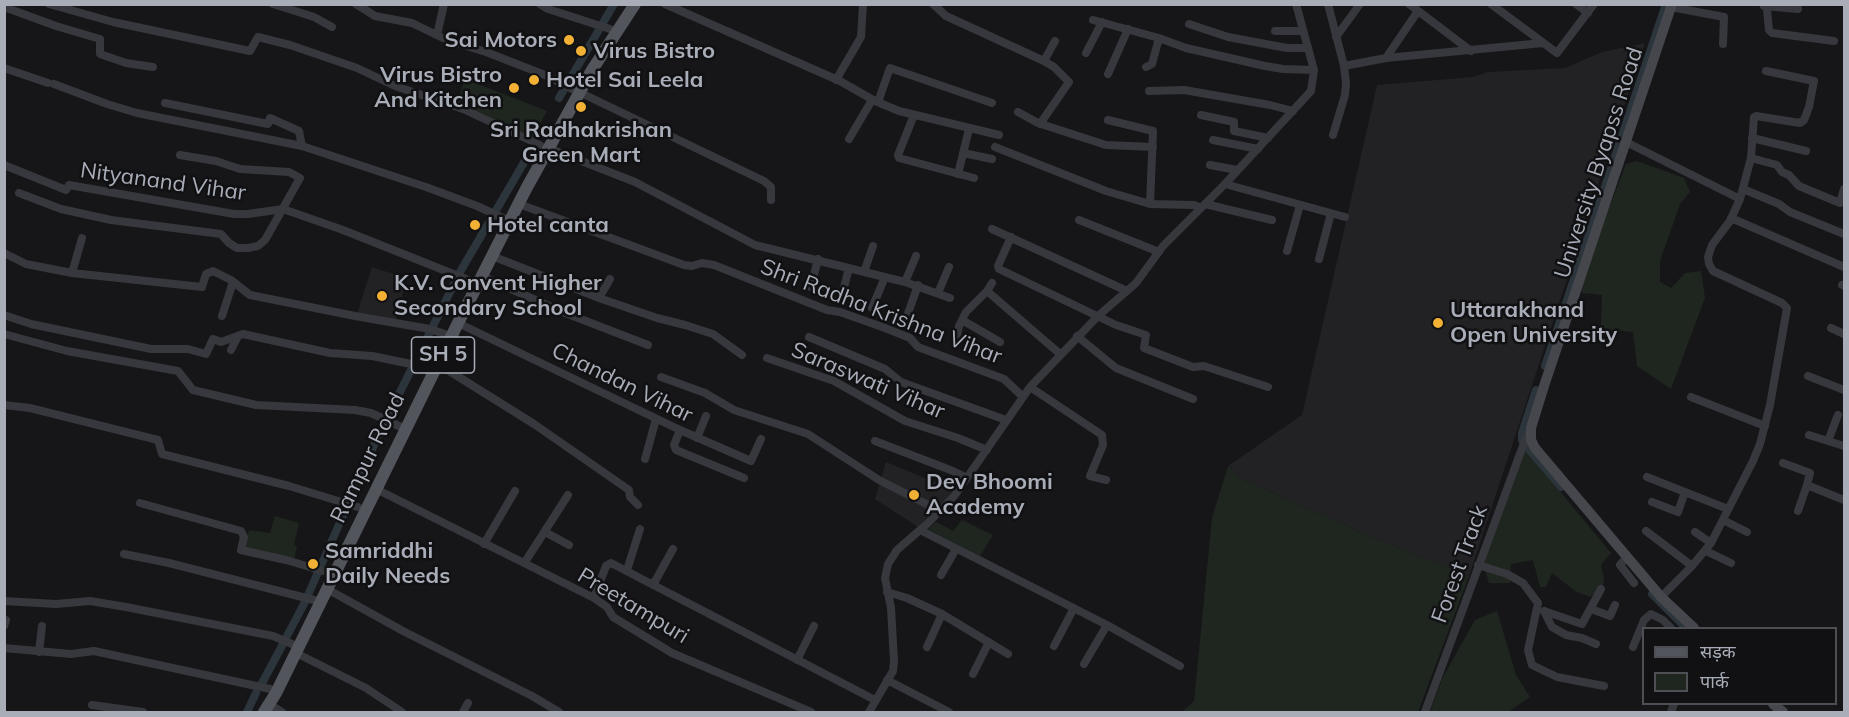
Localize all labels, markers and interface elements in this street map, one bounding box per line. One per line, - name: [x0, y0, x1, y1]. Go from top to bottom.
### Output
- place label: Sai Motors: [445, 27, 557, 53]
- marker: Sai Motors: [562, 33, 576, 47]
- place label: Virus Bistro: [593, 38, 715, 64]
- marker: Virus Bistro: [574, 44, 588, 58]
- street label: University Byapss Road: [1549, 44, 1649, 282]
- place label: Virus Bistro And Kitchen: [374, 62, 502, 113]
- place label: Hotel Sai Leela: [546, 67, 703, 93]
- marker: Hotel Sai Leela: [527, 73, 541, 87]
- marker: Virus Bistro And Kitchen: [507, 81, 521, 95]
- marker: Sri Radhakrishan Green Mart: [574, 100, 588, 114]
- place label: Sri Radhakrishan Green Mart: [490, 117, 672, 168]
- street label: Nityanand Vihar: [79, 157, 247, 207]
- place label: Hotel canta: [487, 212, 609, 238]
- marker: Hotel canta: [468, 218, 482, 232]
- street label: Shri Radha Krishna Vihar: [757, 254, 1005, 370]
- place label: K.V. Convent Higher Secondary School: [394, 270, 602, 322]
- marker: K.V. Convent Higher Secondary School: [375, 289, 389, 303]
- place label: Uttarakhand Open University: [1450, 297, 1617, 348]
- marker: Uttarakhand Open University: [1431, 316, 1445, 330]
- road number: SH 5: [412, 337, 474, 373]
- street label: Chandan Vihar: [547, 337, 697, 429]
- street label: Saraswati Vihar: [787, 337, 949, 425]
- street label: Rampur Road: [325, 389, 411, 527]
- place label: Dev Bhoomi Academy: [926, 469, 1053, 520]
- marker: Dev Bhoomi Academy: [907, 488, 921, 502]
- street label: Forest Track: [1426, 501, 1494, 627]
- place label: Samriddhi Daily Needs: [325, 538, 450, 590]
- marker: Samriddhi Daily Needs: [306, 557, 320, 571]
- street label: Preetampuri: [573, 562, 693, 650]
- legend: [1642, 627, 1837, 705]
- text: सड़क: [1700, 640, 1736, 663]
- text: पार्क: [1700, 670, 1729, 693]

